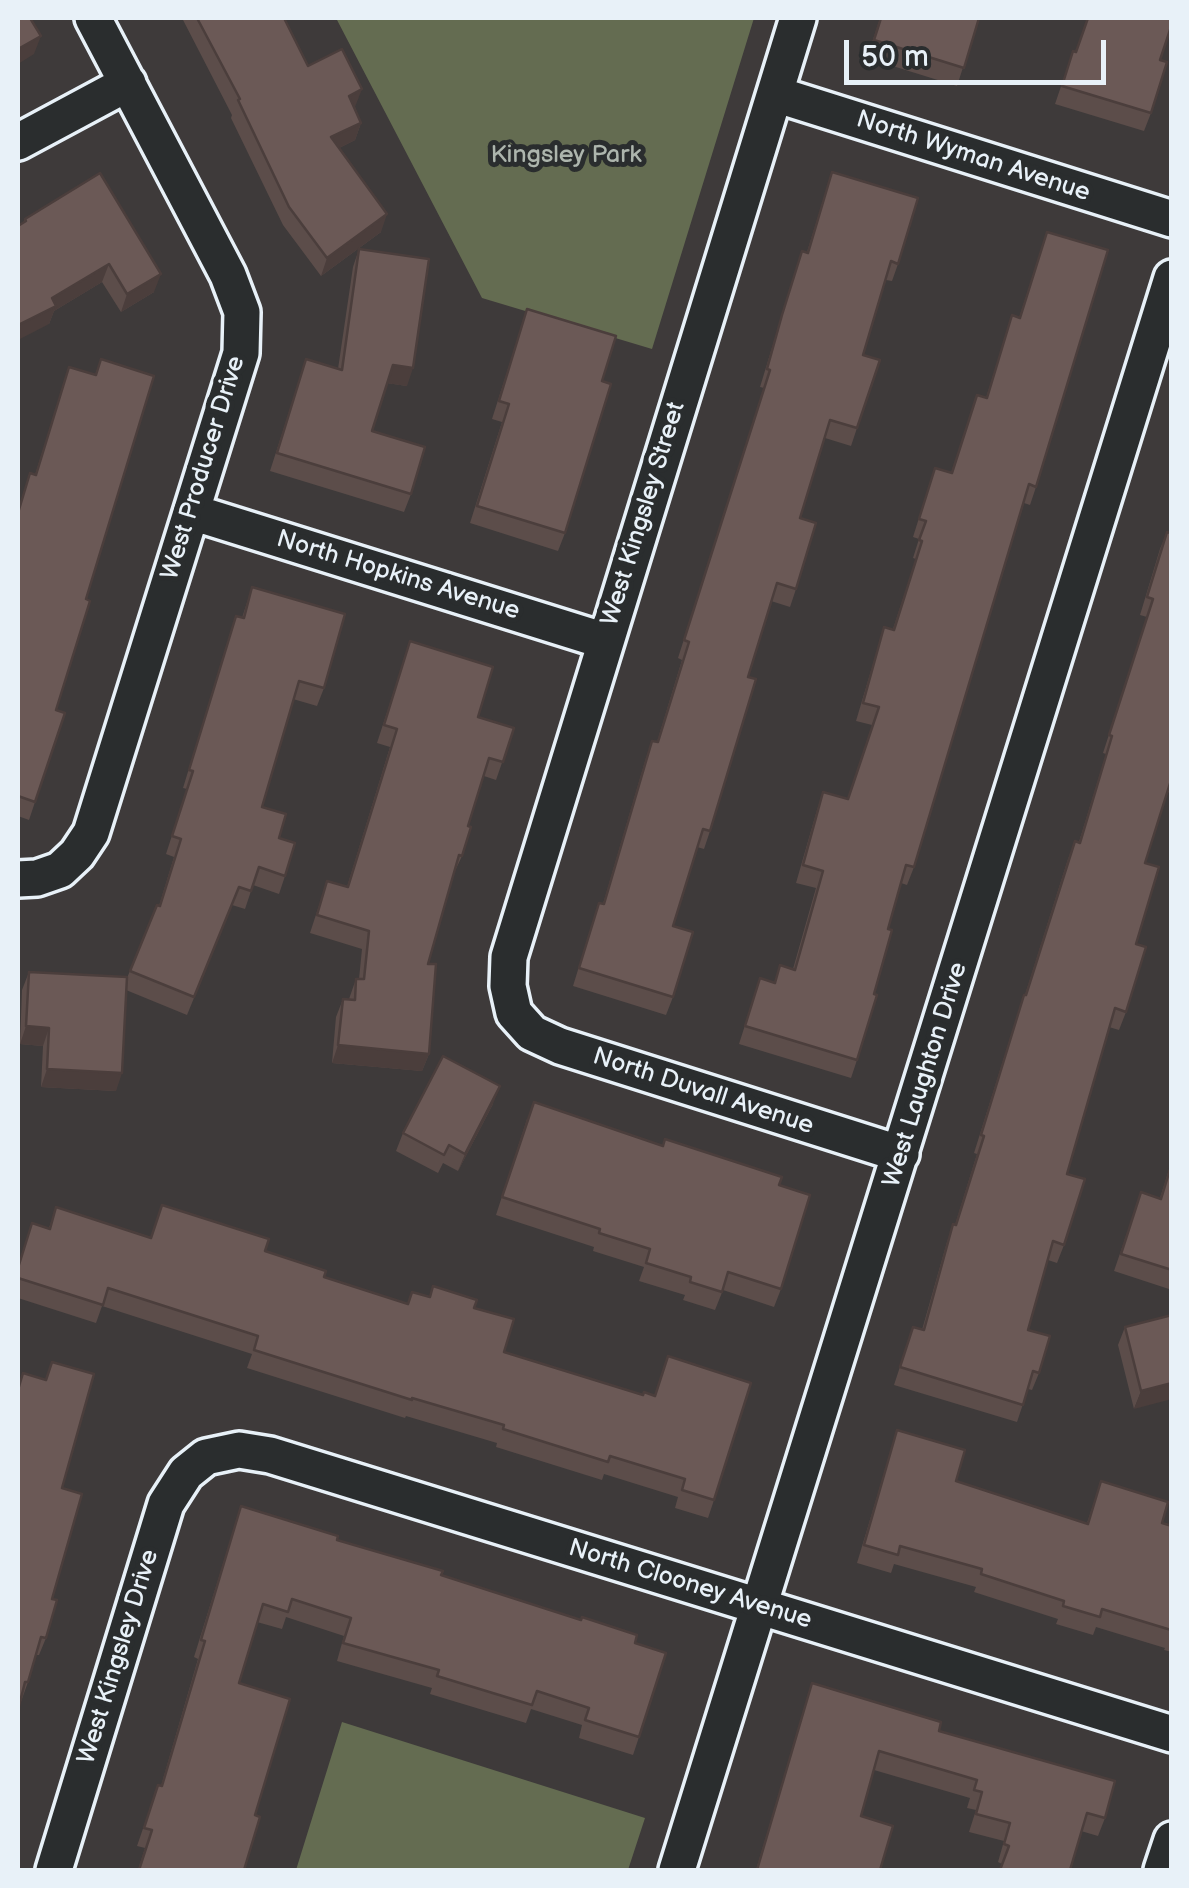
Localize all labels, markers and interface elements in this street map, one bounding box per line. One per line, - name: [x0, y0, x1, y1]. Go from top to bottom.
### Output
- scale bar: [849, 20, 1112, 82]
- text: 50 m: [861, 39, 929, 75]
- street label: North Wyman Avenue: [852, 105, 1094, 209]
- park label: Kingsley Park: [490, 141, 642, 171]
- street label: West Producer Drive: [156, 353, 252, 583]
- street label: West Kingsley Street: [596, 398, 692, 630]
- street label: North Hopkins Avenue: [273, 525, 523, 627]
- street label: West Laughton Drive: [877, 959, 975, 1191]
- street label: North Duvall Avenue: [589, 1042, 817, 1142]
- street label: North Clooney Avenue: [565, 1534, 815, 1636]
- street label: West Kingsley Drive: [72, 1546, 166, 1768]

